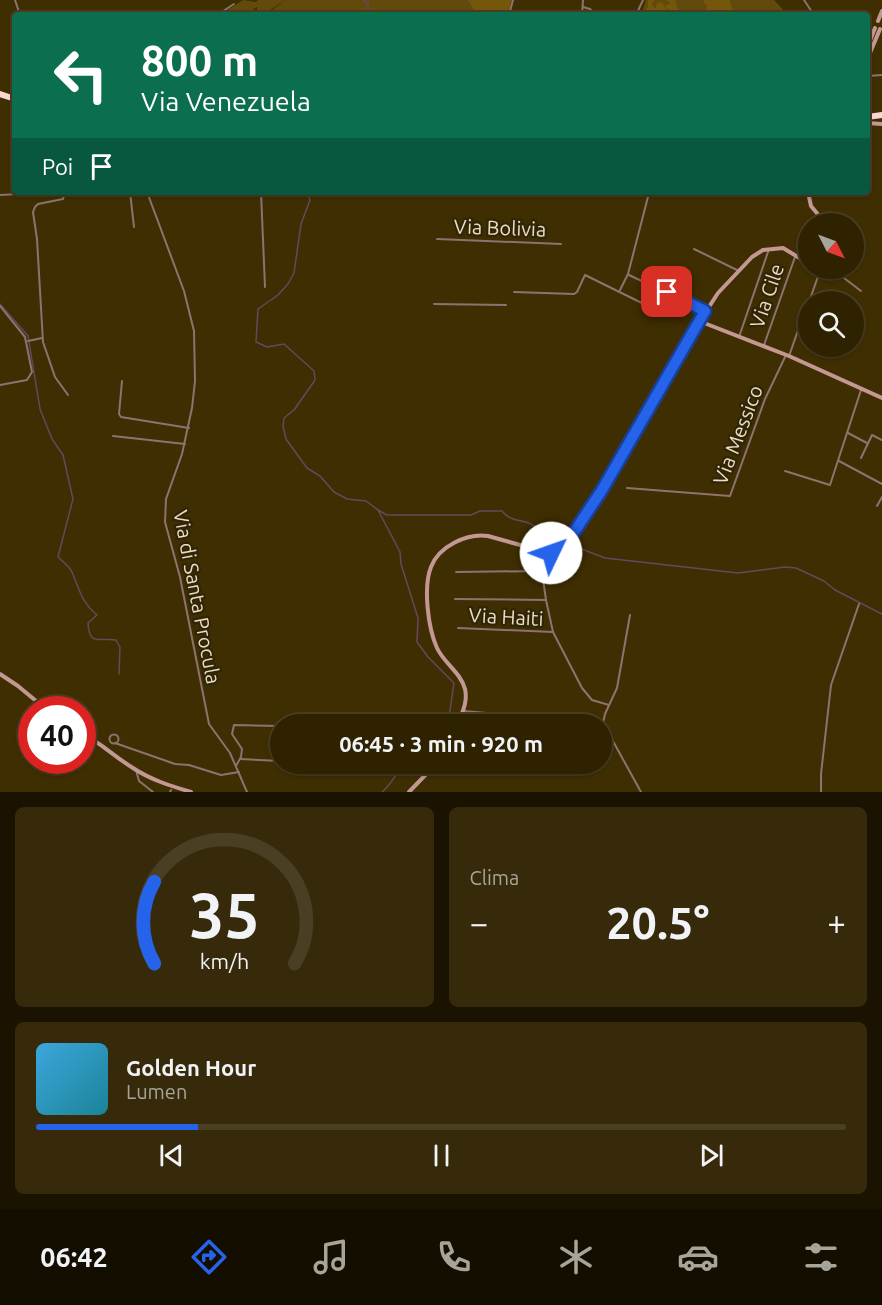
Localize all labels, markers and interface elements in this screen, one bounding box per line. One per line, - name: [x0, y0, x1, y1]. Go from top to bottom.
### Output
- icon: left: [42, 36, 120, 114]
- text: 800 m: [141, 37, 258, 84]
- text: Via Venezuela: [141, 86, 311, 116]
- icon: arrive: [85, 150, 118, 183]
- text: Poi: [42, 154, 73, 179]
- north arrow: [798, 213, 864, 279]
- map controls: [798, 213, 864, 357]
- street label: Via Bolivia: [453, 214, 547, 241]
- street label: Via Cile: [745, 261, 788, 331]
- pin: [641, 266, 692, 317]
- icon: arrive: [650, 275, 683, 308]
- button: search: [798, 291, 864, 357]
- street label: Via Messico: [708, 382, 767, 488]
- street label: Via di Santa Procula: [169, 508, 226, 686]
- position arrow: [519, 521, 583, 585]
- street label: Via Haiti: [468, 603, 544, 630]
- speed limit sign: 40: [18, 696, 96, 774]
- text: 06:45 · 3 min · 920 m: [339, 731, 543, 756]
- text: Clima: [470, 866, 519, 889]
- text: 35: [189, 880, 259, 950]
- text: 20.5°: [606, 897, 709, 948]
- text: −: [470, 904, 488, 941]
- text: +: [827, 904, 846, 941]
- text: km/h: [199, 949, 249, 973]
- text: Golden Hour: [126, 1055, 256, 1080]
- text: Lumen: [126, 1080, 187, 1103]
- icon: previous: [155, 1139, 188, 1172]
- icon: pause: [425, 1139, 458, 1172]
- icon: next: [695, 1139, 728, 1172]
- icon: directions: [188, 1236, 230, 1278]
- icon: music: [310, 1236, 352, 1278]
- icon: phone: [433, 1236, 475, 1278]
- icon: climate: [555, 1236, 597, 1278]
- icon: car: [677, 1236, 719, 1278]
- icon: filters: [800, 1236, 842, 1278]
- text: 06:42: [40, 1242, 108, 1272]

